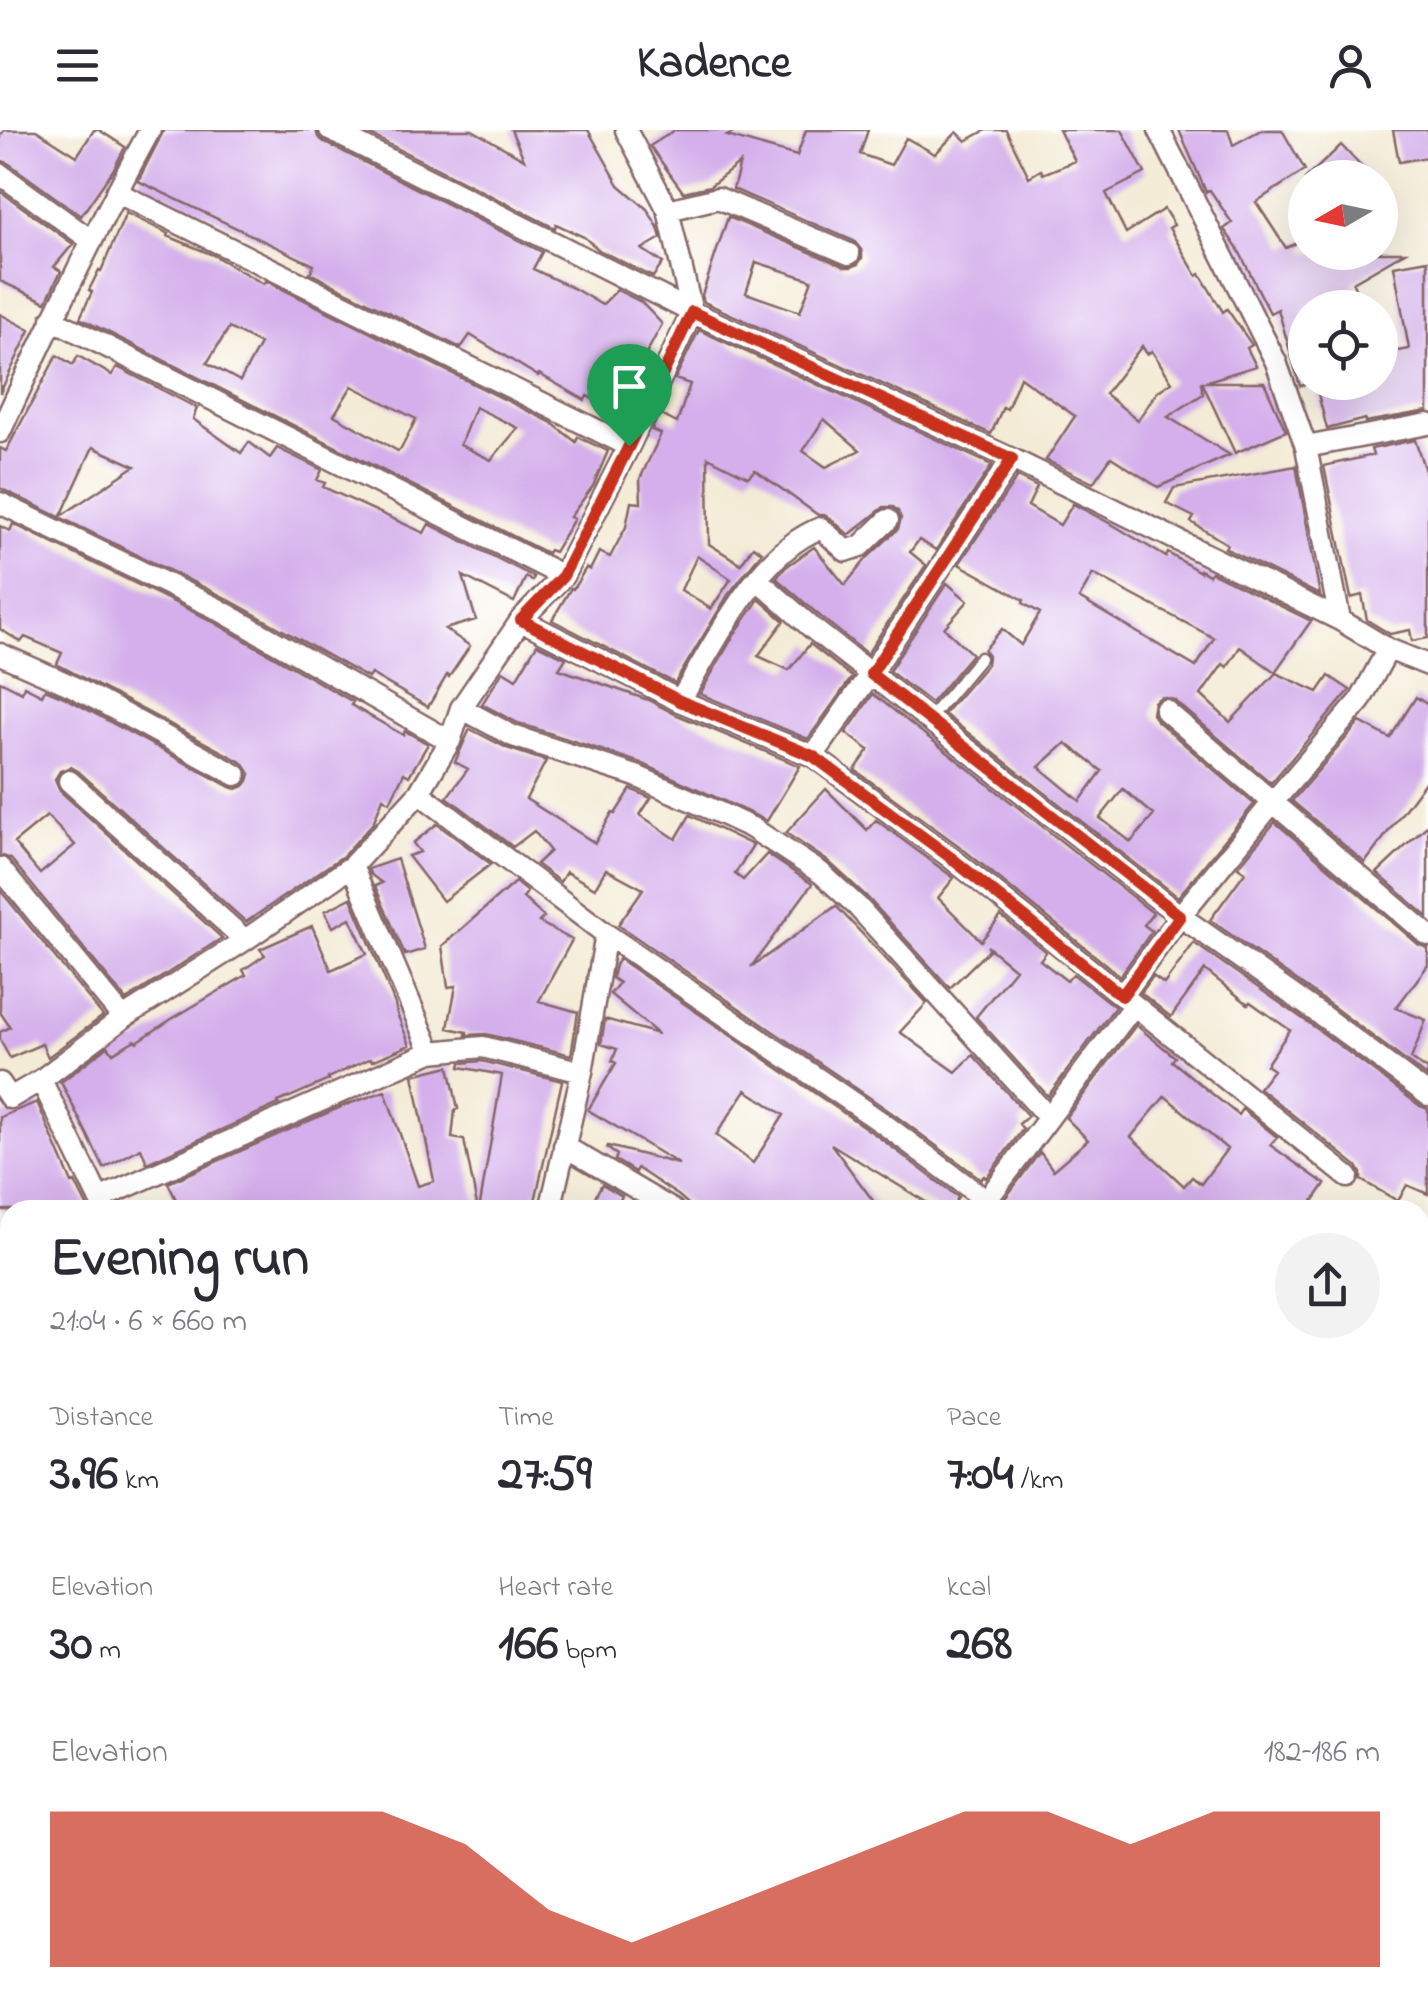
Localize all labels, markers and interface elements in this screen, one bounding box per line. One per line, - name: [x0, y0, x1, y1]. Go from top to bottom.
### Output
- text: Kadence: [637, 32, 791, 98]
- icon: menu: [50, 38, 105, 93]
- icon: person: [1323, 38, 1378, 93]
- north arrow: [1288, 160, 1398, 270]
- map controls: [1288, 160, 1398, 400]
- button: locate: [1288, 290, 1398, 400]
- pin: [587, 344, 672, 447]
- icon: arrive: [602, 359, 657, 414]
- text: Evening run: [50, 1221, 309, 1301]
- button: share: [1275, 1233, 1380, 1338]
- text: 21:04 · 6 × 660 m: [50, 1299, 247, 1346]
- text: Distance: [50, 1398, 153, 1439]
- text: Time: [498, 1398, 554, 1439]
- text: Pace: [947, 1398, 1001, 1439]
- text: 3.96: [50, 1439, 118, 1512]
- text: 27:59: [498, 1439, 592, 1512]
- text: 7:04: [947, 1439, 1014, 1512]
- text: km: [118, 1461, 159, 1502]
- text: /km: [1014, 1461, 1063, 1502]
- text: Elevation: [50, 1568, 153, 1609]
- text: Heart rate: [498, 1568, 613, 1609]
- text: kcal: [947, 1568, 991, 1609]
- text: 30: [50, 1609, 92, 1682]
- text: 166: [498, 1609, 558, 1682]
- text: 268: [947, 1609, 1012, 1682]
- text: m: [92, 1631, 121, 1672]
- text: bpm: [558, 1631, 617, 1672]
- text: Elevation: [50, 1730, 168, 1777]
- text: 182–186 m: [1264, 1730, 1380, 1777]

